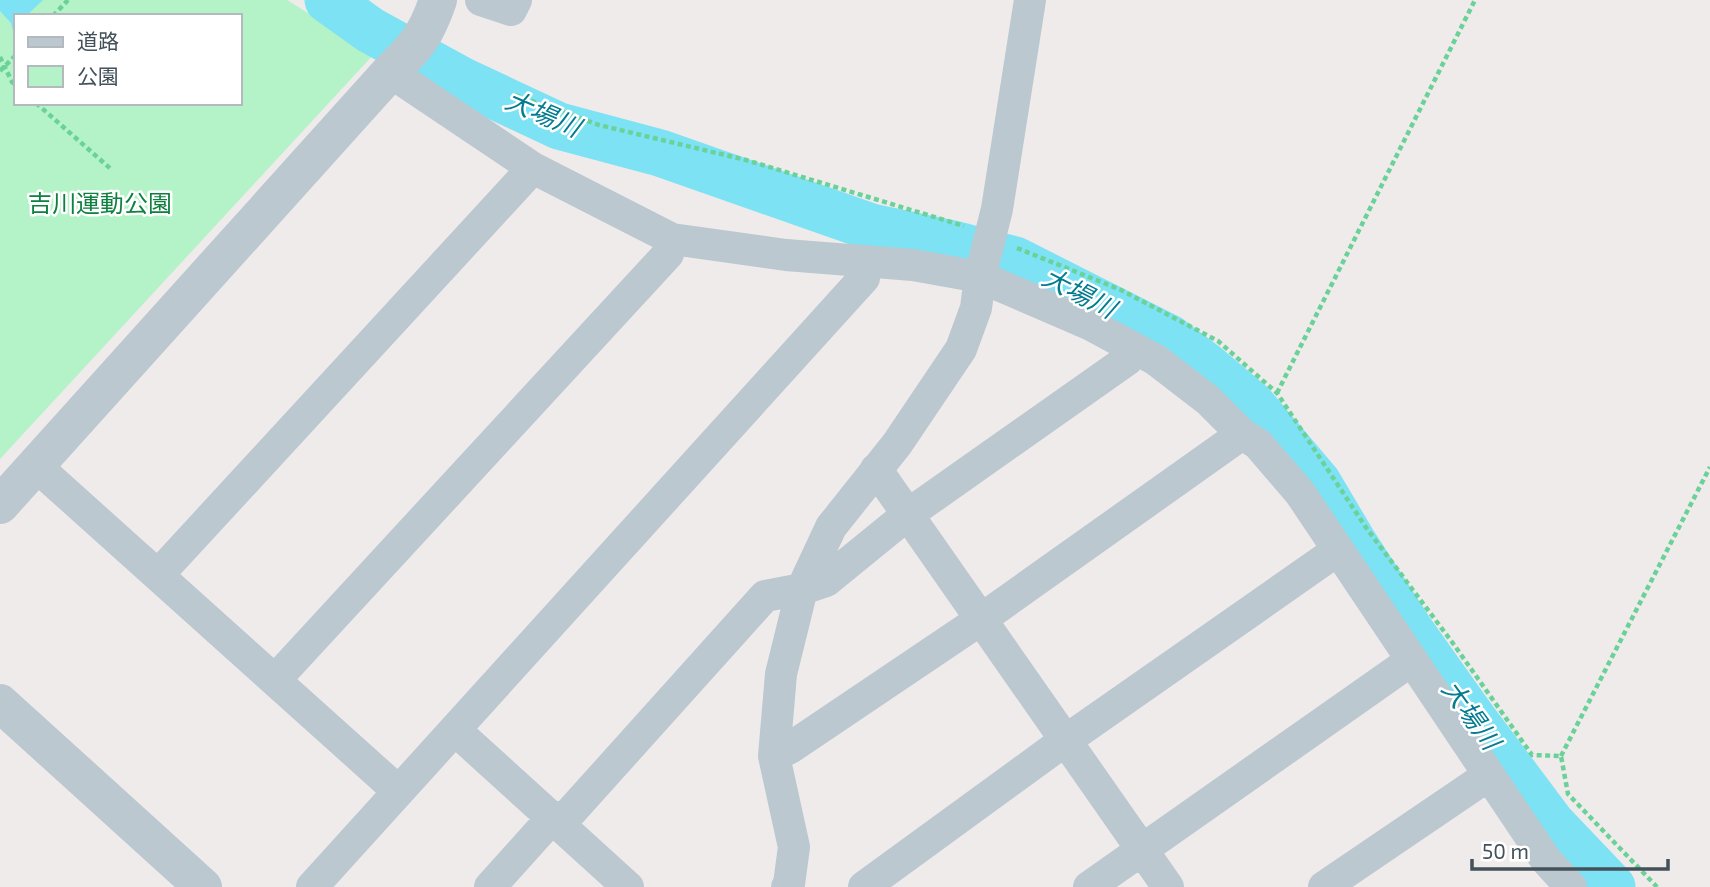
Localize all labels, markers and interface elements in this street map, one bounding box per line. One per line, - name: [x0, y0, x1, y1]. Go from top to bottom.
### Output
- legend: [14, 14, 242, 105]
- text: 道路: [77, 28, 119, 53]
- text: 公園: [77, 63, 119, 88]
- water label: 大場川: [502, 83, 588, 143]
- park label: 吉川運動公園: [28, 188, 172, 217]
- water label: 大場川: [1038, 260, 1124, 325]
- water label: 大場川: [1437, 673, 1509, 757]
- scale bar: [1472, 828, 1668, 872]
- text: 50 m: [1482, 838, 1529, 863]

